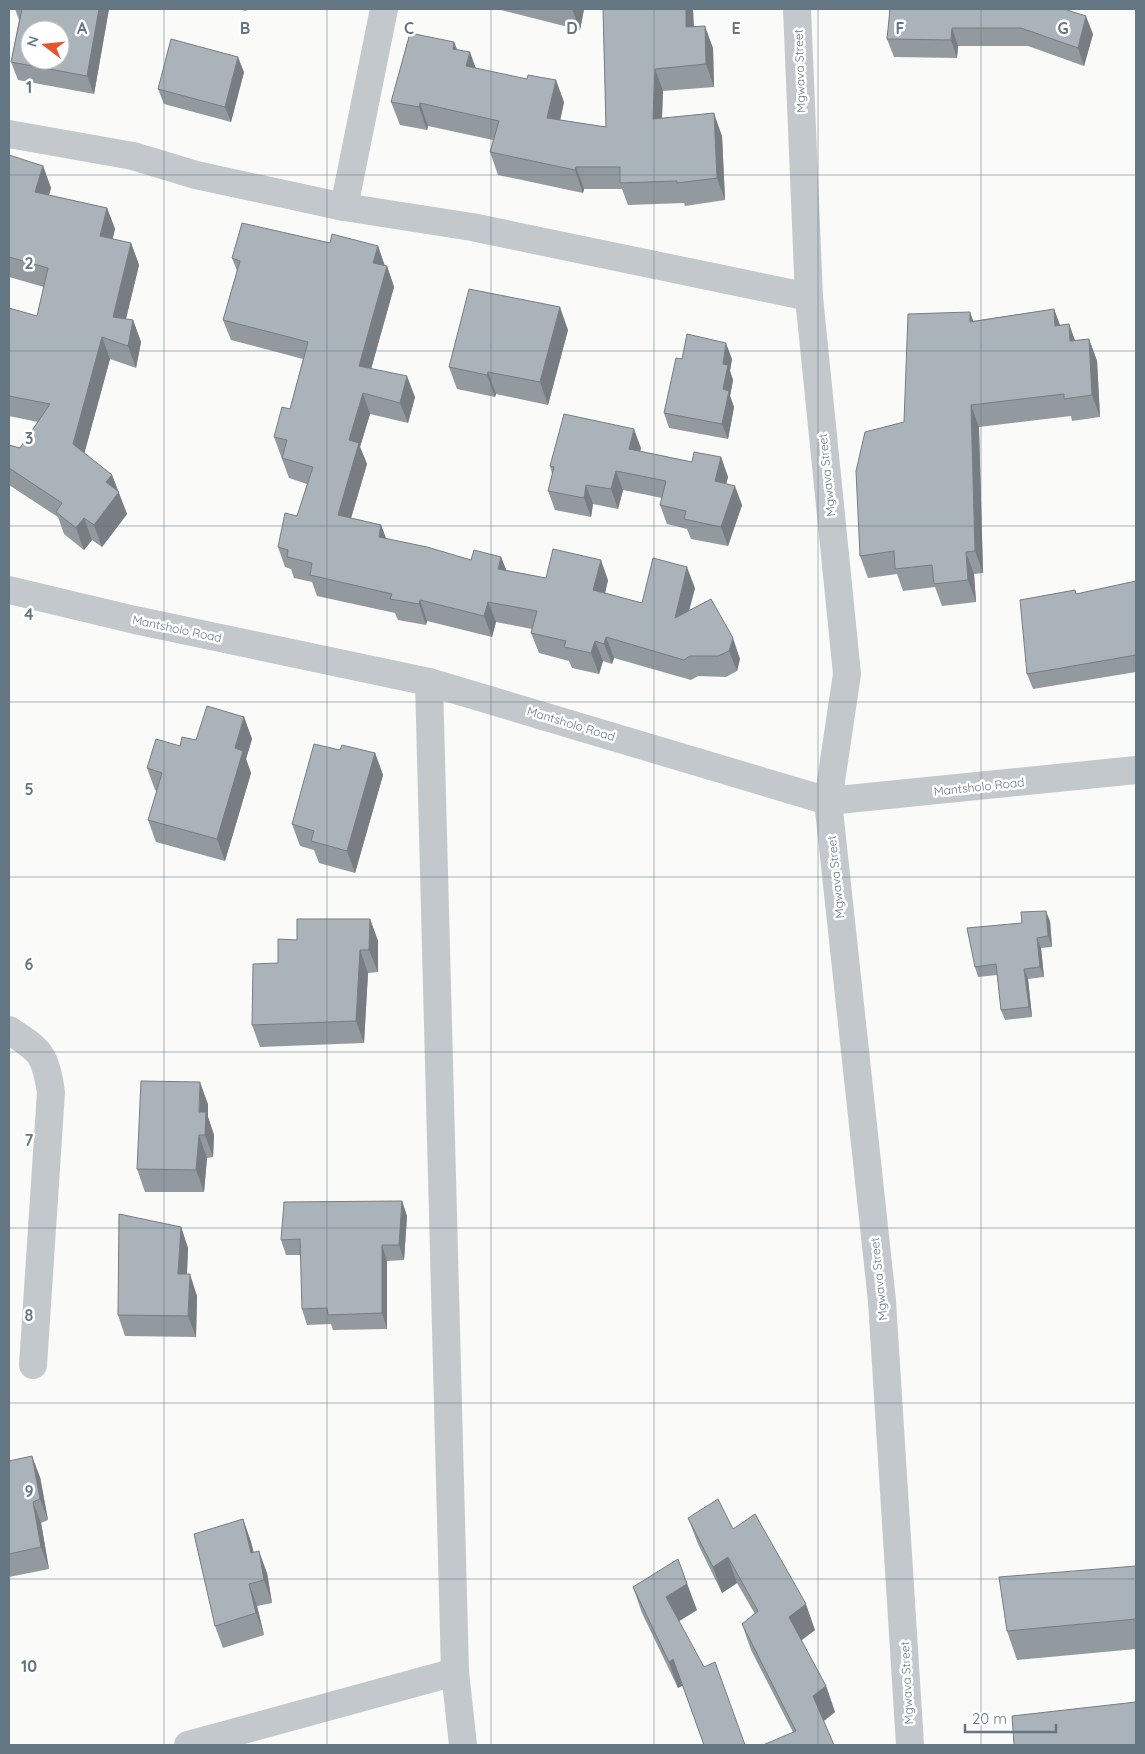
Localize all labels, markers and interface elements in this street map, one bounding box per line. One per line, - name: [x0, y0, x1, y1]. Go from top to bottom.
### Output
- text: A: [77, 18, 88, 38]
- text: B: [240, 18, 250, 38]
- text: C: [404, 18, 414, 38]
- text: D: [566, 18, 578, 38]
- text: E: [731, 18, 741, 38]
- text: F: [896, 18, 905, 38]
- text: G: [1057, 18, 1069, 38]
- north arrow: [20, 20, 70, 70]
- street label: Mgwava Street: [791, 29, 808, 113]
- text: N: [22, 34, 43, 49]
- text: 1: [26, 77, 32, 97]
- text: 2: [24, 253, 34, 273]
- text: 3: [25, 428, 33, 448]
- street label: Mgwava Street: [815, 433, 838, 517]
- text: 4: [24, 604, 34, 624]
- street label: Mantsholo Road: [131, 612, 223, 645]
- street label: Mantsholo Road: [525, 703, 617, 744]
- street label: Mantsholo Road: [933, 774, 1025, 799]
- text: 5: [24, 779, 34, 799]
- street label: Mgwava Street: [824, 835, 847, 919]
- text: 6: [25, 954, 34, 974]
- text: 7: [25, 1130, 34, 1150]
- street label: Mgwava Street: [867, 1237, 890, 1321]
- text: 8: [25, 1305, 34, 1325]
- text: 9: [24, 1481, 34, 1501]
- street label: Mgwava Street: [897, 1641, 916, 1725]
- text: 10: [21, 1656, 37, 1676]
- scale bar: [965, 1702, 1056, 1734]
- text: 20 m: [972, 1709, 1007, 1728]

